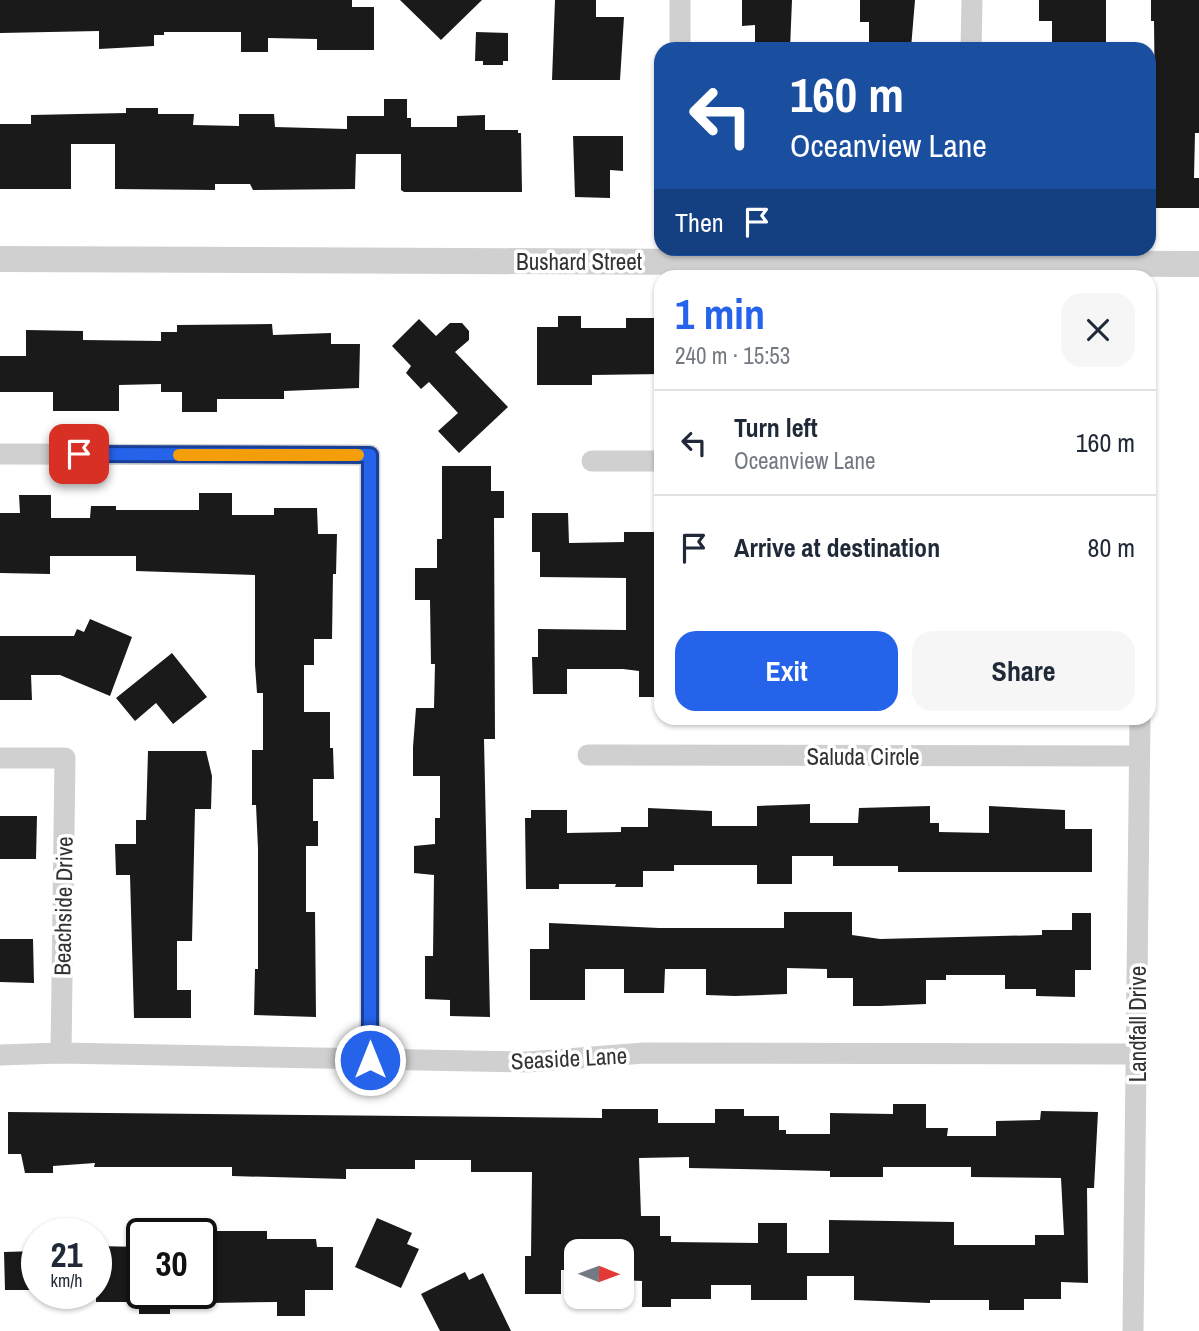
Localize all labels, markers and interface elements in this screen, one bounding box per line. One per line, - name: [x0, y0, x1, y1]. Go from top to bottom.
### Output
- text: 160 m: [790, 61, 904, 127]
- icon: left: [675, 70, 766, 161]
- text: Oceanview Lane: [790, 124, 987, 167]
- icon: arrive: [738, 203, 776, 241]
- text: Then: [675, 205, 724, 240]
- street label: Bushard Street: [516, 246, 642, 277]
- text: 1 min: [675, 286, 765, 342]
- button: close: [1061, 293, 1135, 367]
- text: 240 m · 15:53: [675, 340, 790, 371]
- text: Turn left: [734, 410, 818, 445]
- pin: [49, 424, 109, 484]
- icon: left: [675, 424, 713, 462]
- text: 160 m: [1076, 425, 1135, 460]
- icon: arrive: [60, 435, 98, 473]
- text: Oceanview Lane: [734, 445, 876, 476]
- icon: arrive: [675, 529, 713, 567]
- text: Arrive at destination: [734, 530, 940, 565]
- text: 80 m: [1088, 530, 1135, 565]
- button: Exit: [675, 631, 898, 711]
- button: Share: [912, 631, 1135, 711]
- street label: Saluda Circle: [806, 741, 920, 772]
- street label: Beachside Drive: [46, 836, 80, 976]
- street label: Landfall Drive: [1122, 966, 1153, 1082]
- position arrow: [333, 1023, 407, 1097]
- street label: Seaside Lane: [510, 1039, 628, 1077]
- speed limit sign: 30: [126, 1218, 217, 1309]
- text: 21: [51, 1231, 82, 1278]
- north arrow: [564, 1239, 634, 1309]
- map controls: [564, 1239, 634, 1309]
- text: km/h: [51, 1268, 83, 1293]

